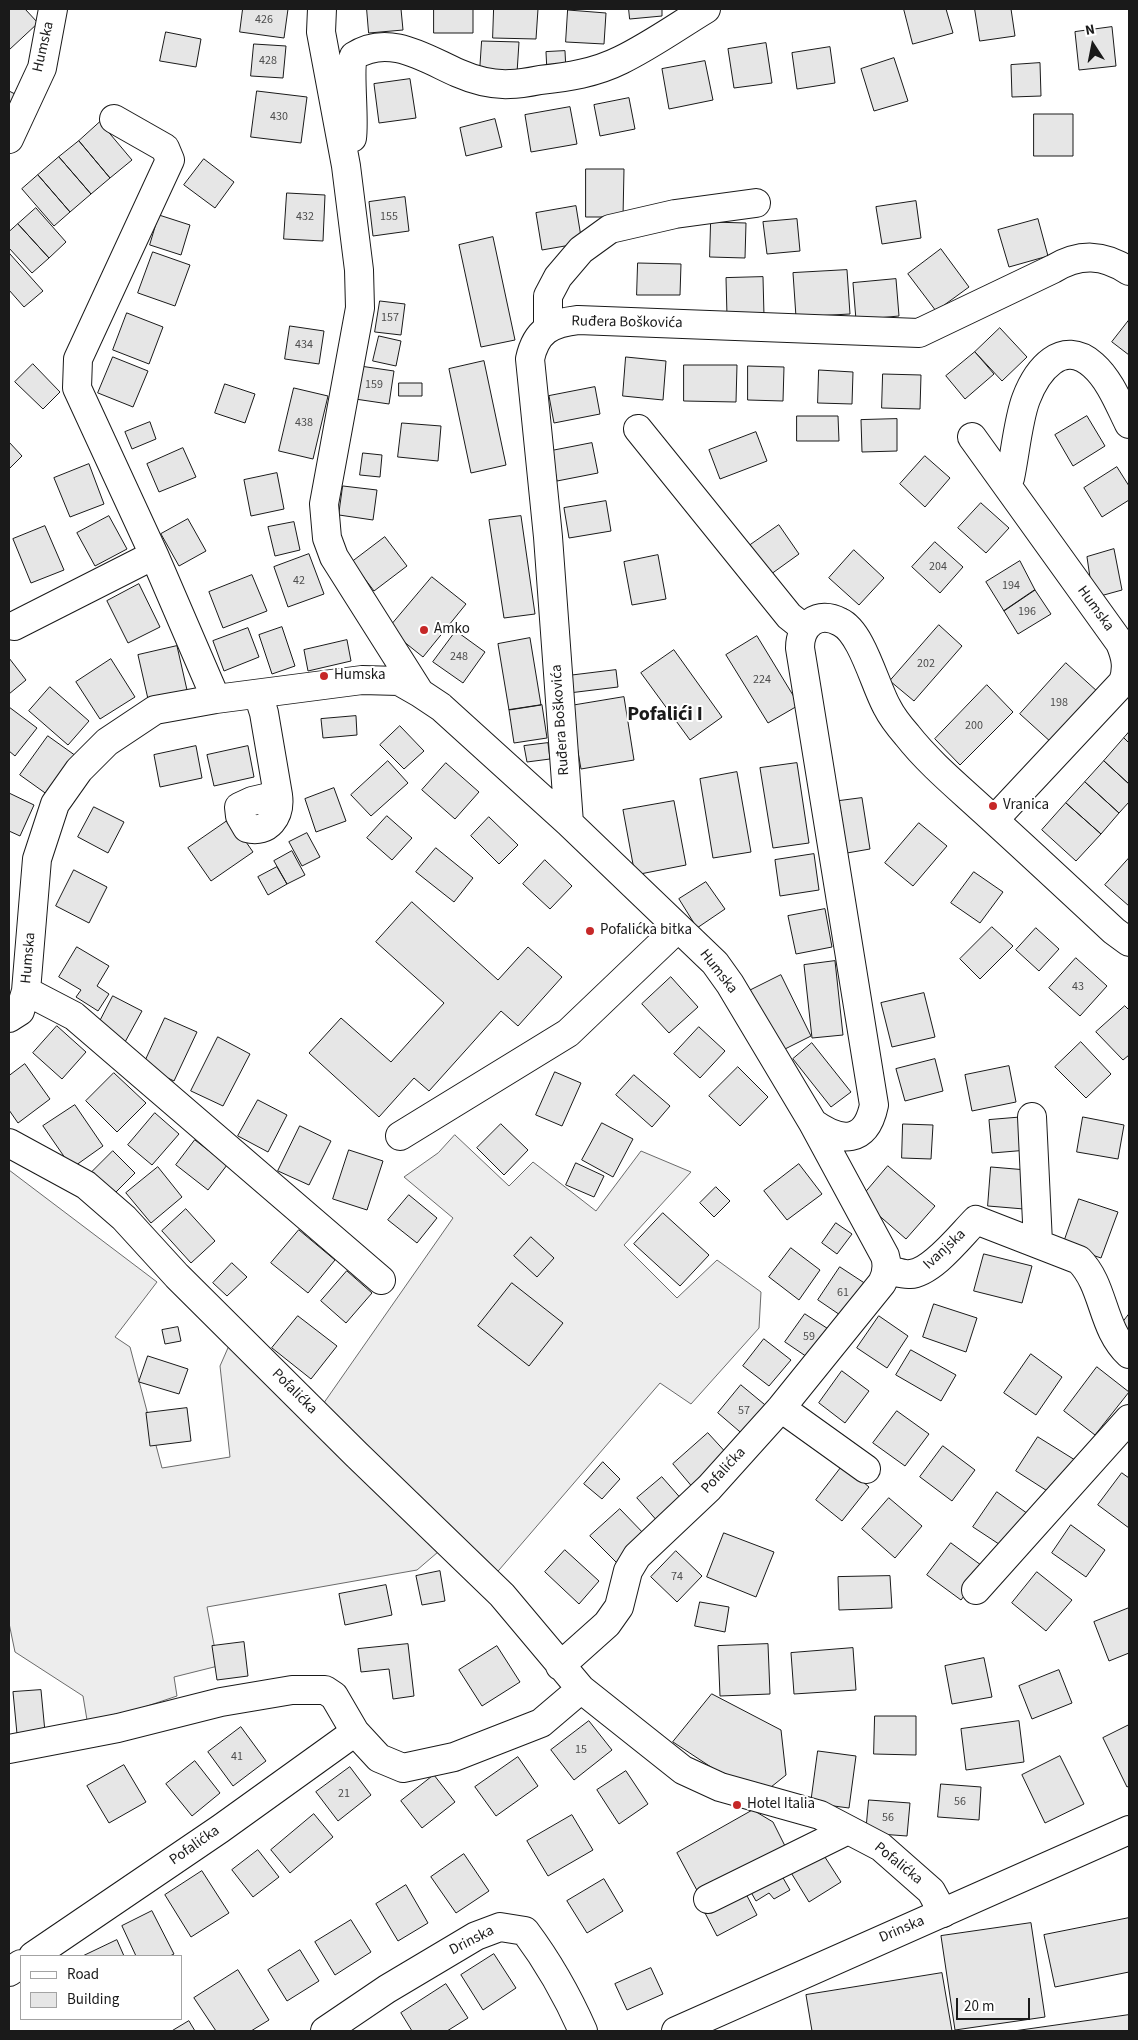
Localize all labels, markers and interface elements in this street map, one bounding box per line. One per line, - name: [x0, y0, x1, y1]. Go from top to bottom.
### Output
- house number: 426: [255, 13, 273, 27]
- street label: Humska: [29, 20, 59, 74]
- north arrow: [1068, 20, 1118, 70]
- text: N: [1084, 20, 1097, 41]
- house number: 428: [259, 54, 277, 68]
- house number: 430: [270, 110, 288, 124]
- house number: 432: [296, 210, 314, 224]
- house number: 155: [380, 210, 398, 224]
- house number: 157: [381, 311, 399, 325]
- street label: Ruđera Boškovića: [571, 313, 683, 333]
- house number: 434: [295, 338, 313, 352]
- house number: 159: [365, 378, 383, 392]
- house number: 438: [295, 416, 313, 430]
- house number: 204: [929, 560, 947, 574]
- house number: 42: [293, 574, 305, 588]
- house number: 194: [1002, 579, 1020, 593]
- street label: Humska: [1073, 583, 1117, 635]
- house number: 196: [1018, 605, 1036, 619]
- place label: Amko: [434, 621, 470, 639]
- marker: Amko: [418, 624, 430, 636]
- house number: 248: [450, 650, 468, 664]
- house number: 202: [917, 657, 935, 671]
- street label: Ruđera Boškovića: [548, 664, 574, 776]
- place label: Humska: [334, 667, 385, 685]
- marker: Humska: [318, 670, 330, 682]
- house number: 224: [753, 673, 771, 687]
- house number: 198: [1050, 696, 1068, 710]
- district label: Pofalići I: [627, 704, 703, 728]
- house number: 200: [965, 719, 983, 733]
- place label: Vranica: [1003, 797, 1049, 815]
- marker: Vranica: [987, 800, 999, 812]
- place label: Pofalićka bitka: [600, 922, 692, 940]
- marker: Pofalićka bitka: [584, 925, 596, 937]
- street label: Humska: [18, 932, 40, 984]
- street label: Humska: [695, 946, 741, 998]
- house number: 43: [1072, 980, 1084, 994]
- street label: Ivanjska: [920, 1226, 970, 1274]
- house number: 61: [837, 1286, 849, 1300]
- house number: 59: [803, 1330, 815, 1344]
- street label: Pofalićka: [267, 1365, 321, 1419]
- house number: 57: [738, 1404, 750, 1418]
- street label: Pofalićka: [698, 1444, 750, 1498]
- house number: 74: [671, 1570, 683, 1584]
- house number: 15: [575, 1743, 587, 1757]
- house number: 41: [231, 1750, 243, 1764]
- house number: 21: [338, 1787, 350, 1801]
- house number: 56: [954, 1795, 966, 1809]
- place label: Hotel Italia: [747, 1796, 815, 1814]
- marker: Hotel Italia: [731, 1799, 743, 1811]
- house number: 56: [882, 1811, 894, 1825]
- street label: Pofalićka: [166, 1822, 224, 1870]
- street label: Pofalićka: [870, 1839, 926, 1889]
- street label: Drinska: [877, 1912, 927, 1948]
- street label: Drinska: [447, 1922, 497, 1960]
- legend: [20, 1955, 182, 2020]
- text: Road: [67, 1964, 99, 1985]
- scale bar: [958, 1988, 1032, 2020]
- text: Building: [67, 1989, 119, 2010]
- text: 20 m: [964, 1996, 994, 2017]

